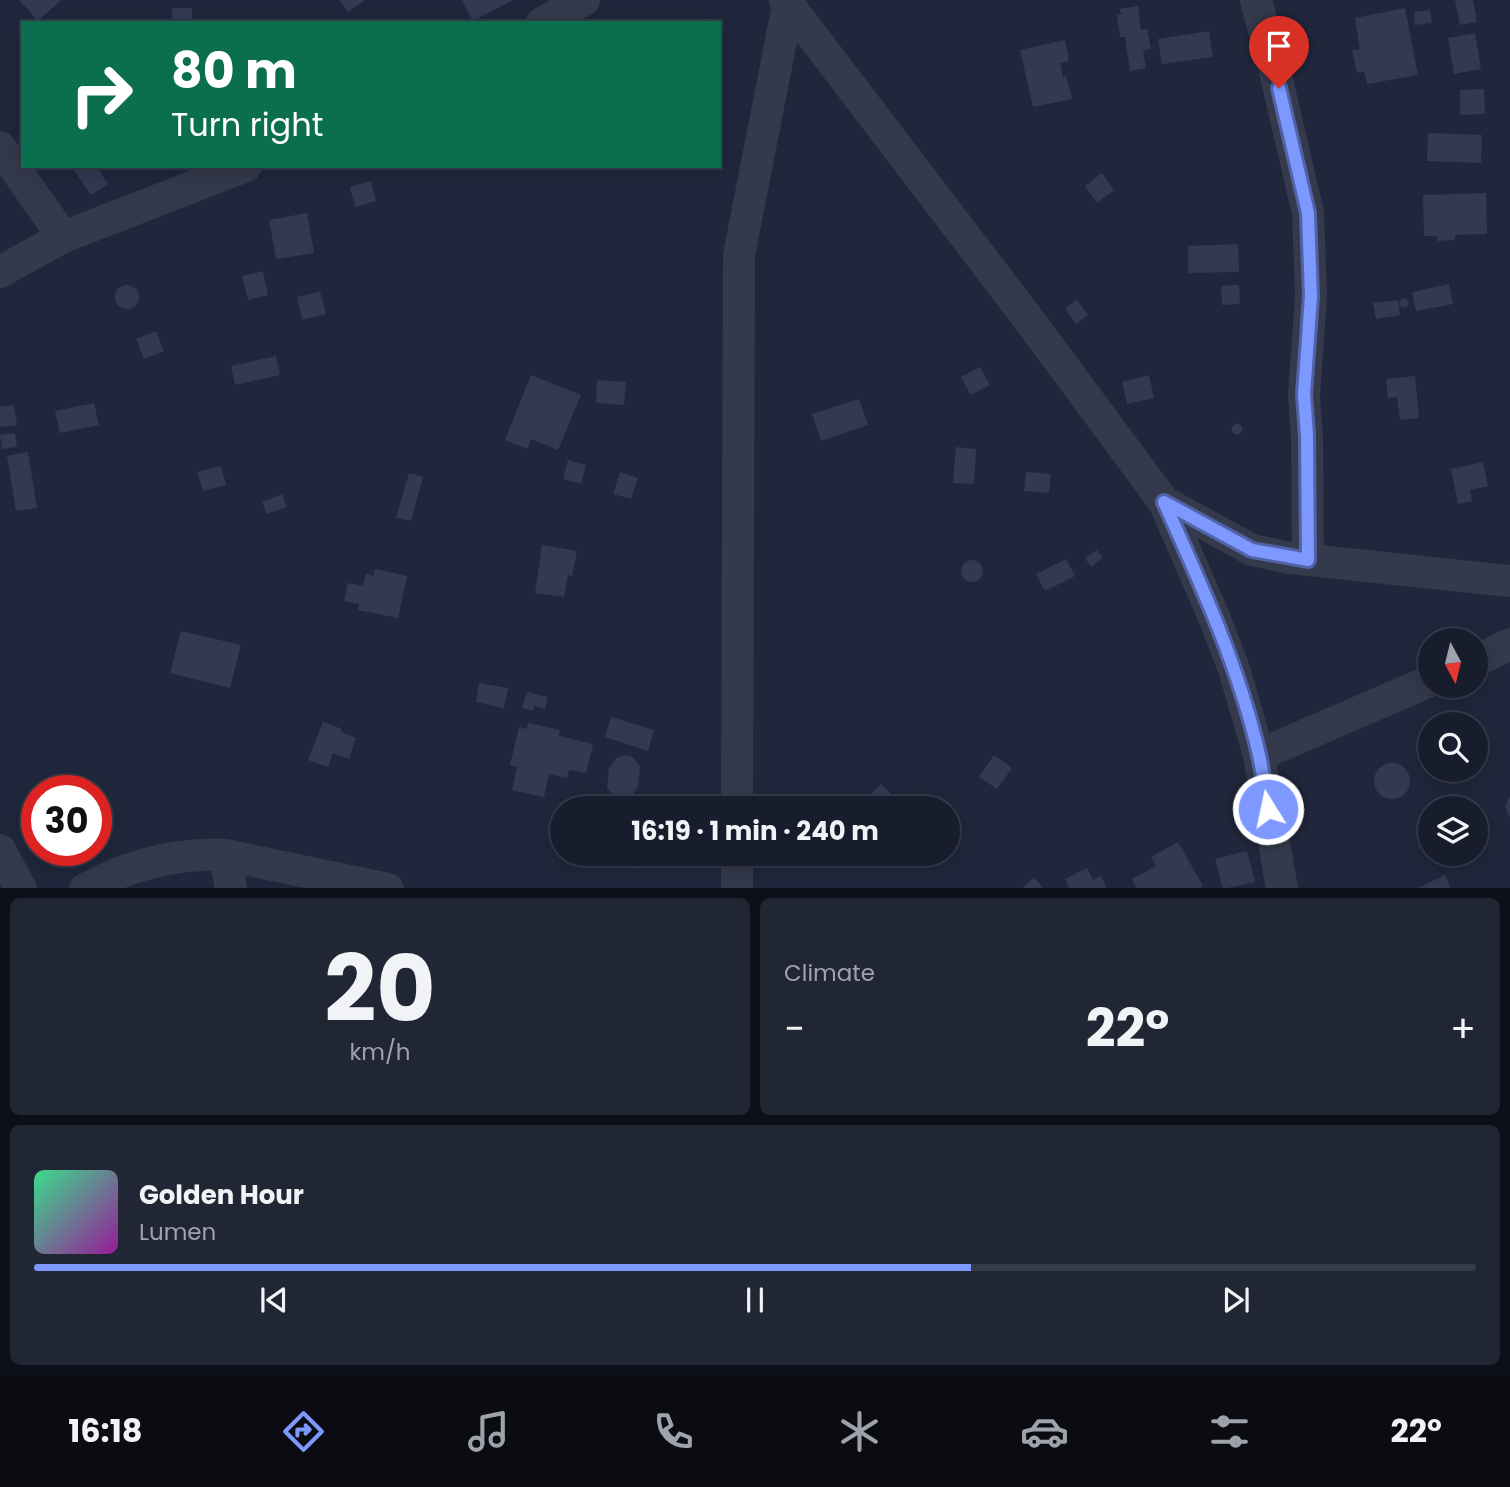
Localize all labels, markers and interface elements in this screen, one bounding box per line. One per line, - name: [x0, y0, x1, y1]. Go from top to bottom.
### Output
- pin: [1249, 16, 1309, 88]
- icon: arrive: [1260, 27, 1298, 65]
- text: 80 m: [171, 37, 297, 105]
- icon: right: [56, 49, 147, 140]
- text: Turn right: [171, 102, 323, 147]
- north arrow: [1418, 628, 1488, 698]
- map controls: [1418, 628, 1488, 866]
- button: search: [1418, 712, 1488, 782]
- position arrow: [1231, 772, 1305, 846]
- speed limit sign: 30: [21, 775, 112, 866]
- button: layers: [1418, 796, 1488, 866]
- text: 16:19 · 1 min · 240 m: [631, 813, 879, 849]
- text: 20: [324, 925, 436, 1053]
- text: Climate: [784, 957, 875, 989]
- text: 22°: [1086, 992, 1169, 1065]
- text: −: [784, 1002, 805, 1055]
- text: +: [1450, 1002, 1476, 1055]
- text: km/h: [349, 1036, 411, 1068]
- text: Golden Hour: [139, 1177, 304, 1213]
- text: Lumen: [139, 1216, 216, 1248]
- icon: previous: [255, 1281, 293, 1319]
- icon: pause: [736, 1281, 774, 1319]
- icon: next: [1217, 1281, 1255, 1319]
- icon: directions: [279, 1407, 328, 1456]
- icon: music: [464, 1407, 513, 1456]
- icon: phone: [649, 1407, 698, 1456]
- icon: climate: [835, 1407, 884, 1456]
- icon: car: [1020, 1407, 1069, 1456]
- icon: filters: [1205, 1407, 1254, 1456]
- text: 16:18: [68, 1408, 142, 1453]
- text: 22°: [1390, 1408, 1442, 1453]

